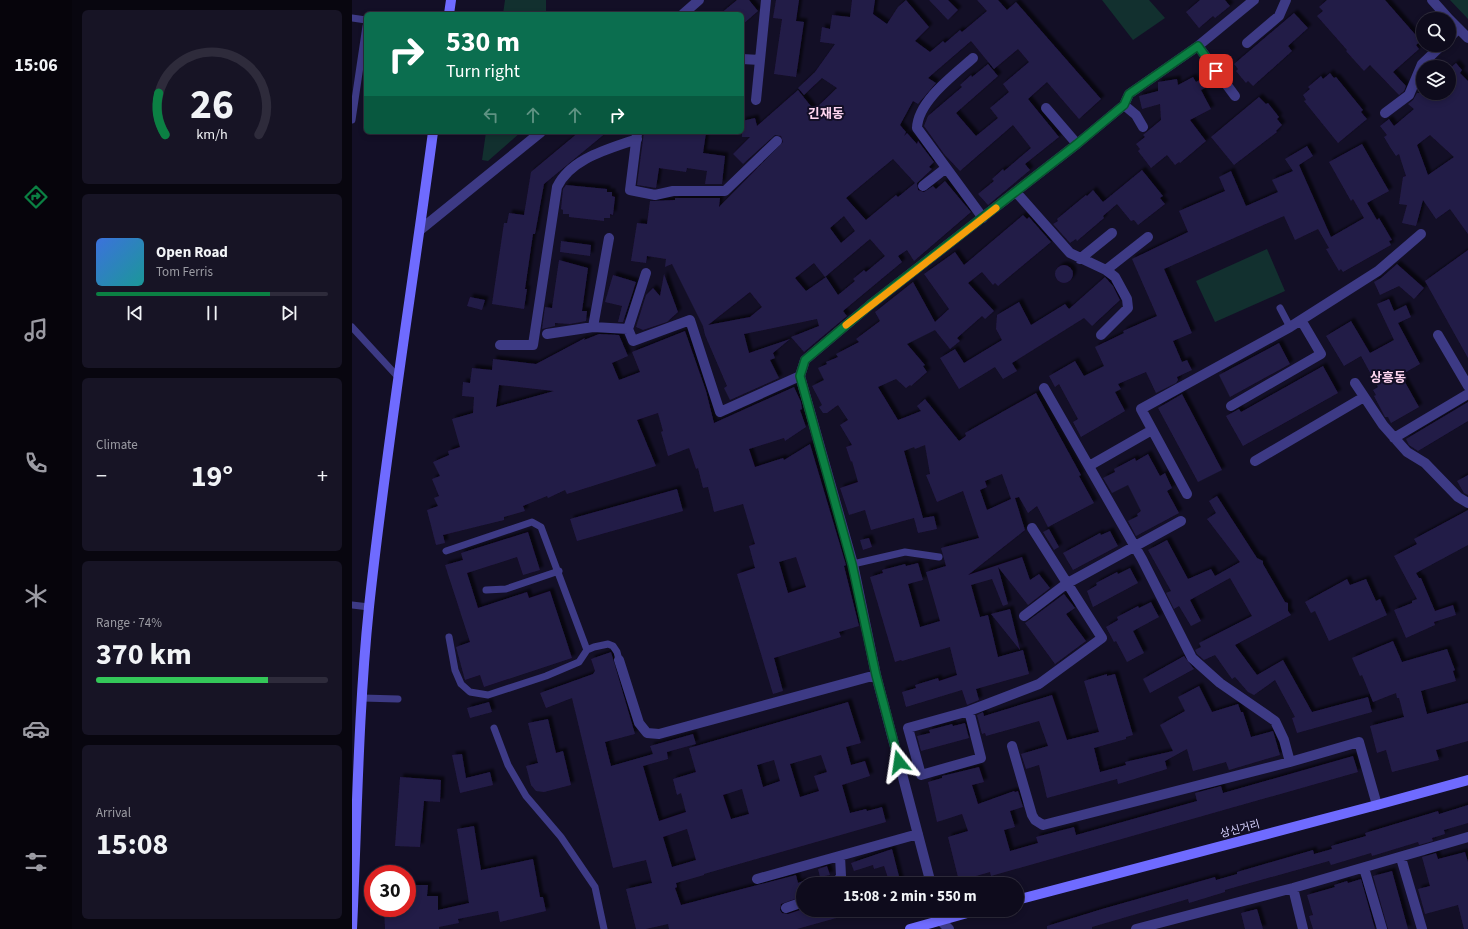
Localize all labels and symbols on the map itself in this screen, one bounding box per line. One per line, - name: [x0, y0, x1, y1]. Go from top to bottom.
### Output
- pin: [1199, 54, 1233, 88]
- district label: 긴재동: [808, 105, 844, 123]
- district label: 상흥동: [1370, 369, 1406, 387]
- position arrow: [878, 741, 920, 783]
- street label: 상신거리: [1219, 817, 1261, 841]
- speed limit sign: 30: [364, 865, 416, 917]

